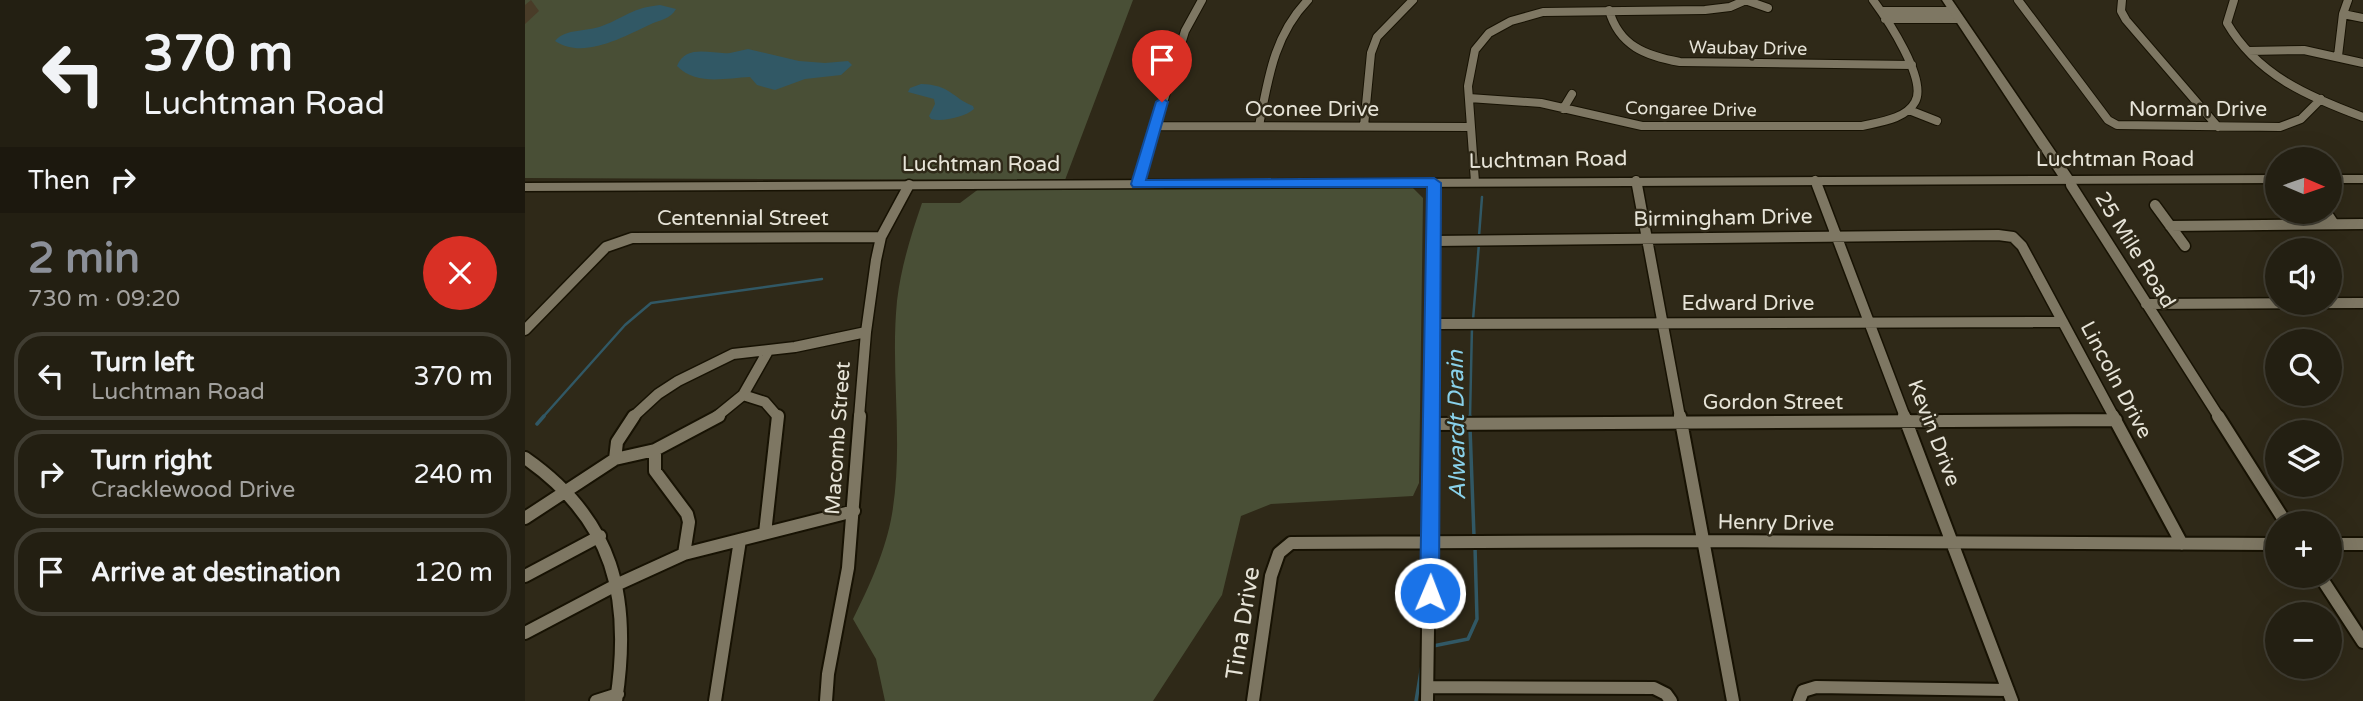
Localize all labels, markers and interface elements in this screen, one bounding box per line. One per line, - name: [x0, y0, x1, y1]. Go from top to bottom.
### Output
- text: 370 m: [143, 25, 293, 84]
- icon: left: [28, 28, 119, 119]
- pin: [1132, 30, 1192, 102]
- street label: Waubay Drive: [1689, 36, 1807, 60]
- icon: arrive: [1143, 41, 1181, 79]
- text: Luchtman Road: [143, 85, 385, 123]
- street label: Oconee Drive: [1245, 97, 1379, 122]
- street label: Congaree Drive: [1625, 97, 1757, 121]
- street label: Norman Drive: [2129, 97, 2267, 122]
- street label: Luchtman Road: [1468, 146, 1628, 174]
- street label: Luchtman Road: [2036, 147, 2194, 172]
- north arrow: [2265, 147, 2341, 224]
- map controls: [2265, 147, 2342, 679]
- street label: Luchtman Road: [902, 152, 1060, 177]
- icon: right: [104, 161, 142, 199]
- text: Then: [28, 165, 90, 196]
- street label: 25 Mile Road: [2089, 187, 2181, 313]
- street label: Birmingham Drive: [1633, 204, 1813, 232]
- street label: Centennial Street: [657, 206, 829, 231]
- text: 2 min: [28, 233, 140, 284]
- button: close: [423, 236, 497, 310]
- button: sound: [2265, 238, 2342, 315]
- text: 730 m · 09:20: [28, 285, 180, 313]
- street label: Edward Drive: [1682, 291, 1815, 316]
- street label: Lincoln Drive: [2075, 317, 2157, 443]
- button: search: [2265, 329, 2342, 406]
- text: Turn left: [91, 347, 194, 378]
- water label: Alwardt Drain: [1442, 349, 1472, 500]
- icon: left: [32, 357, 70, 395]
- street label: Macomb Street: [820, 360, 856, 516]
- text: 370 m: [413, 361, 493, 392]
- street label: Kevin Drive: [1902, 376, 1966, 490]
- text: Luchtman Road: [91, 378, 265, 406]
- street label: Gordon Street: [1703, 390, 1843, 415]
- button: layers: [2265, 420, 2342, 497]
- text: Turn right: [91, 445, 212, 476]
- icon: right: [32, 455, 70, 493]
- text: 240 m: [413, 459, 493, 490]
- text: Cracklewood Drive: [91, 476, 295, 504]
- street label: Henry Drive: [1717, 509, 1835, 537]
- button: +: [2265, 511, 2342, 588]
- icon: arrive: [32, 553, 70, 591]
- position arrow: [1393, 556, 1467, 630]
- text: Arrive at destination: [91, 557, 341, 588]
- text: 120 m: [413, 557, 493, 588]
- street label: Tina Drive: [1220, 565, 1266, 681]
- button: −: [2265, 602, 2342, 679]

